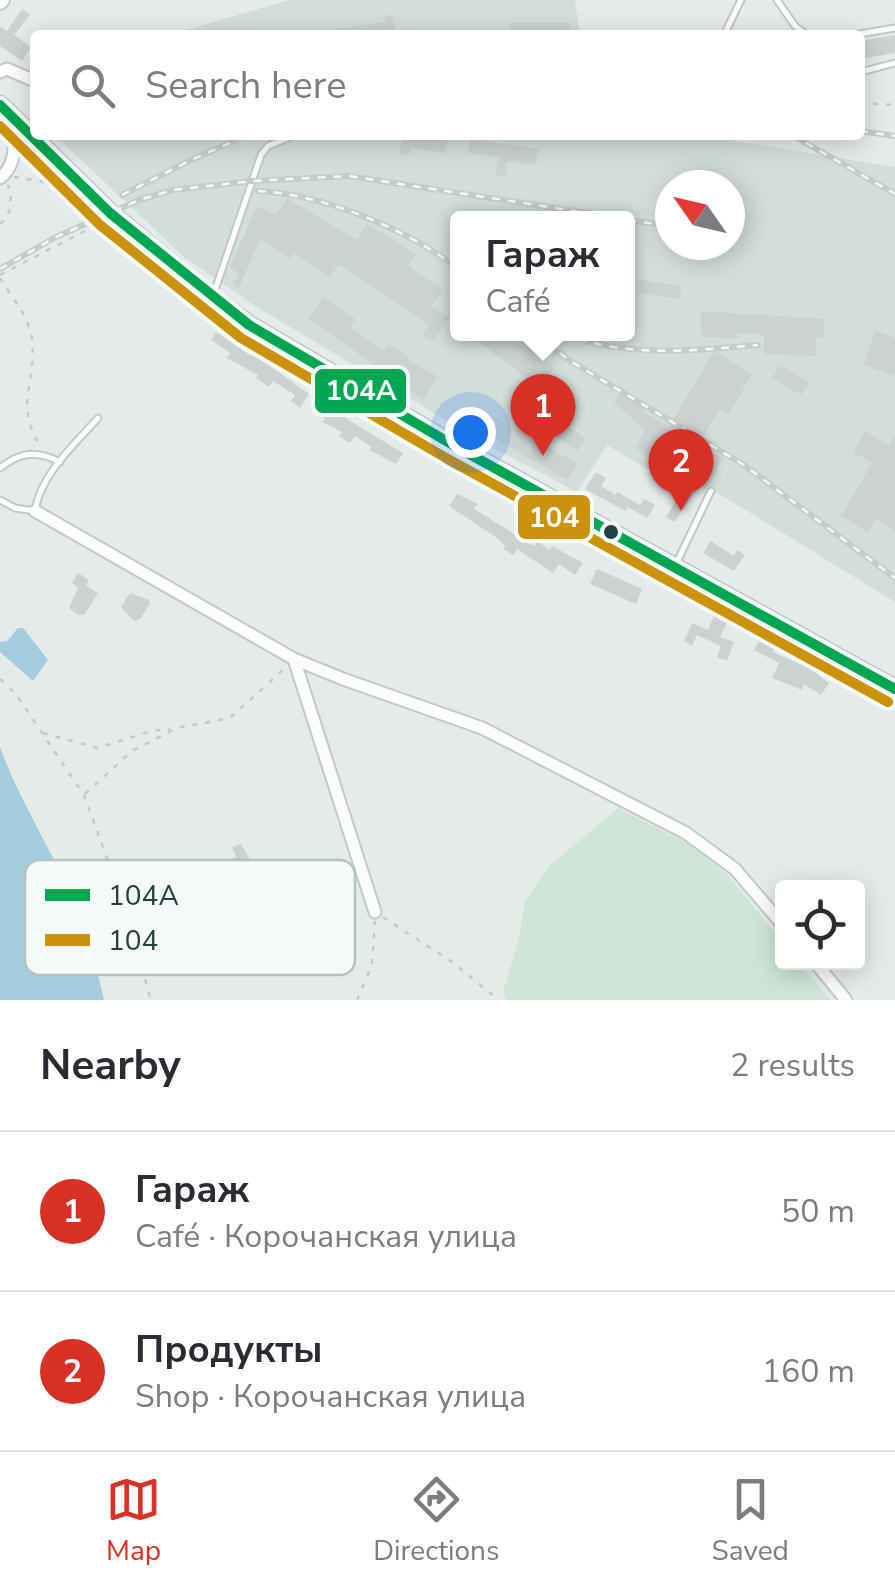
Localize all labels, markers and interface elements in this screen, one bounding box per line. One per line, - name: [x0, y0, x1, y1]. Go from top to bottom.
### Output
- search box: [30, 30, 865, 140]
- icon: search: [65, 58, 120, 113]
- text: Search here: [145, 60, 346, 111]
- north arrow: [655, 170, 745, 260]
- popup: [450, 211, 635, 341]
- text: Гараж: [485, 229, 600, 280]
- text: Café: [485, 280, 551, 323]
- line badge: 104А: [313, 367, 408, 415]
- text: 104А: [325, 372, 397, 410]
- pin: 1: [510, 374, 576, 456]
- your location: [445, 407, 496, 458]
- pin: 2: [648, 428, 714, 511]
- line badge: 104: [516, 493, 592, 541]
- text: 104: [529, 499, 579, 537]
- unlabelled marker: [601, 522, 621, 542]
- legend: [25, 860, 355, 975]
- text: 104А: [108, 877, 179, 915]
- map controls: [775, 880, 865, 970]
- button: locate: [775, 880, 865, 970]
- text: 104: [108, 922, 158, 960]
- text: Nearby: [40, 1037, 181, 1094]
- text: 2 results: [730, 1044, 855, 1087]
- text: Гараж: [135, 1164, 249, 1215]
- text: 1: [63, 1190, 82, 1233]
- text: 50 m: [781, 1190, 855, 1233]
- text: Café · Корочанская улица: [135, 1215, 517, 1258]
- text: Продукты: [135, 1324, 323, 1375]
- text: 2: [63, 1350, 82, 1393]
- text: 160 m: [762, 1350, 855, 1393]
- text: Shop · Корочанская улица: [135, 1375, 526, 1418]
- tab: Map: [106, 1472, 161, 1570]
- tab: Directions: [373, 1472, 499, 1570]
- tab: Saved: [712, 1472, 789, 1570]

